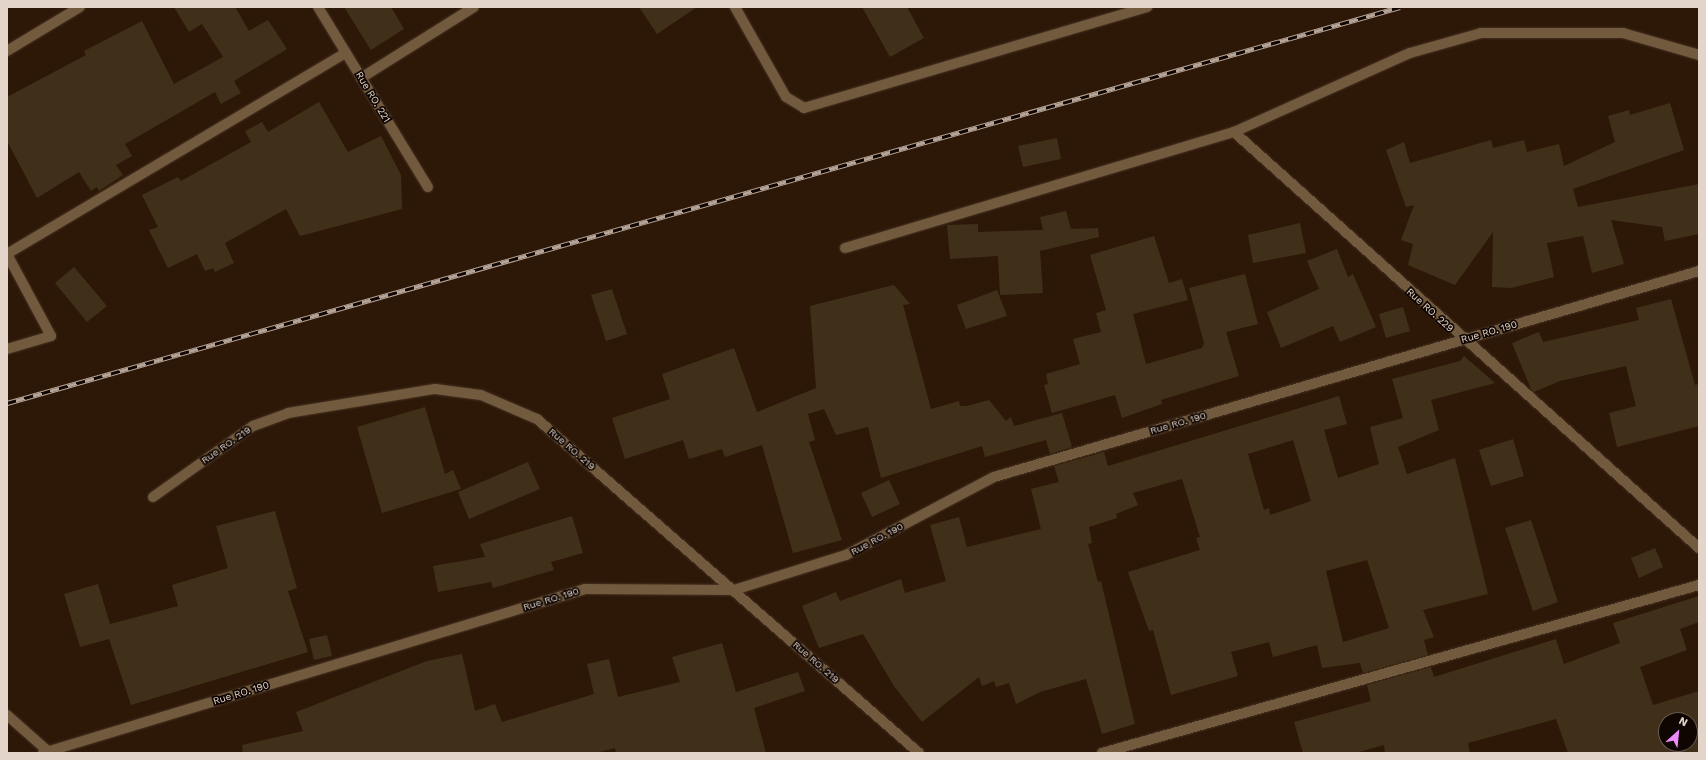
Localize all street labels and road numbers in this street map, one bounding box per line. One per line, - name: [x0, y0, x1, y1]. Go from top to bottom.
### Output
- street label: Rue RO. 221: [353, 69, 393, 125]
- street label: Rue RO. 229: [1404, 286, 1456, 334]
- street label: Rue RO. 190: [1459, 318, 1519, 346]
- street label: Rue RO. 190: [1148, 409, 1208, 437]
- street label: Rue RO. 219: [199, 424, 253, 466]
- street label: Rue RO. 219: [546, 426, 598, 472]
- street label: Rue RO. 190: [849, 520, 905, 558]
- street label: Rue RO. 190: [522, 585, 580, 613]
- street label: Rue RO. 219: [790, 639, 842, 685]
- street label: Rue RO. 190: [212, 679, 270, 707]

